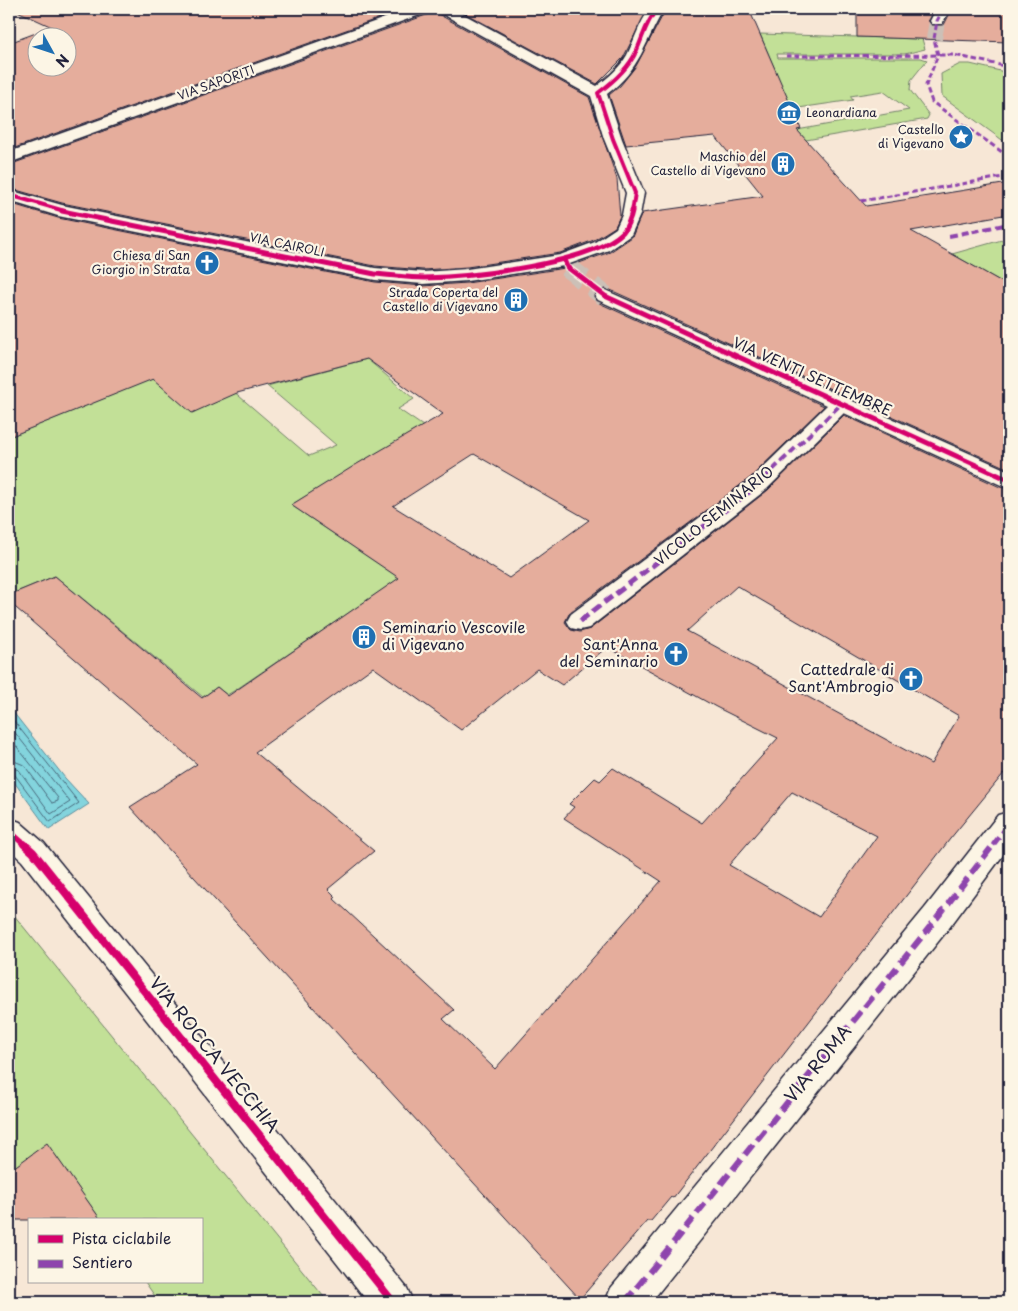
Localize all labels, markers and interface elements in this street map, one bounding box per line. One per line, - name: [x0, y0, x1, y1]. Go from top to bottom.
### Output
- north arrow: [28, 28, 78, 78]
- text: N: [51, 50, 74, 72]
- street label: VIA SAPORITI: [175, 60, 257, 104]
- museum icon: Leonardiana: [776, 100, 802, 126]
- place label: Leonardiana: [806, 103, 877, 121]
- place label: Castello di Vigevano: [878, 120, 944, 152]
- place icon: Castello di Vigevano: [948, 124, 974, 150]
- place label: Maschio del Castello di Vigevano: [651, 147, 766, 179]
- building icon: Maschio del Castello di Vigevano: [770, 151, 796, 177]
- street label: VIA CAIROLI: [248, 227, 326, 261]
- place label: Chiesa di San Giorgio in Strata: [92, 246, 190, 278]
- church icon: Chiesa di San Giorgio in Strata: [194, 250, 220, 276]
- place label: Strada Coperta del Castello di Vigevano: [383, 283, 498, 315]
- building icon: Strada Coperta del Castello di Vigevano: [503, 287, 529, 313]
- street label: VIA VENTI SETTEMBRE: [729, 330, 896, 421]
- street label: VICOLO SEMINARIO: [648, 459, 778, 570]
- place label: Seminario Vescovile di Vigevano: [382, 615, 526, 655]
- building icon: Seminario Vescovile di Vigevano: [351, 624, 377, 650]
- place label: Sant'Anna del Seminario: [560, 632, 659, 672]
- church icon: Sant'Anna del Seminario: [663, 641, 689, 667]
- place label: Cattedrale di Sant'Ambrogio: [788, 657, 894, 697]
- church icon: Cattedrale di Sant'Ambrogio: [898, 666, 924, 692]
- street label: VIA ROCCA VECCHIA: [144, 970, 287, 1138]
- street label: VIA ROMA: [777, 1018, 857, 1108]
- legend: [28, 1218, 202, 1284]
- text: Pista ciclabile: [72, 1226, 171, 1249]
- text: Sentiero: [72, 1250, 133, 1273]

